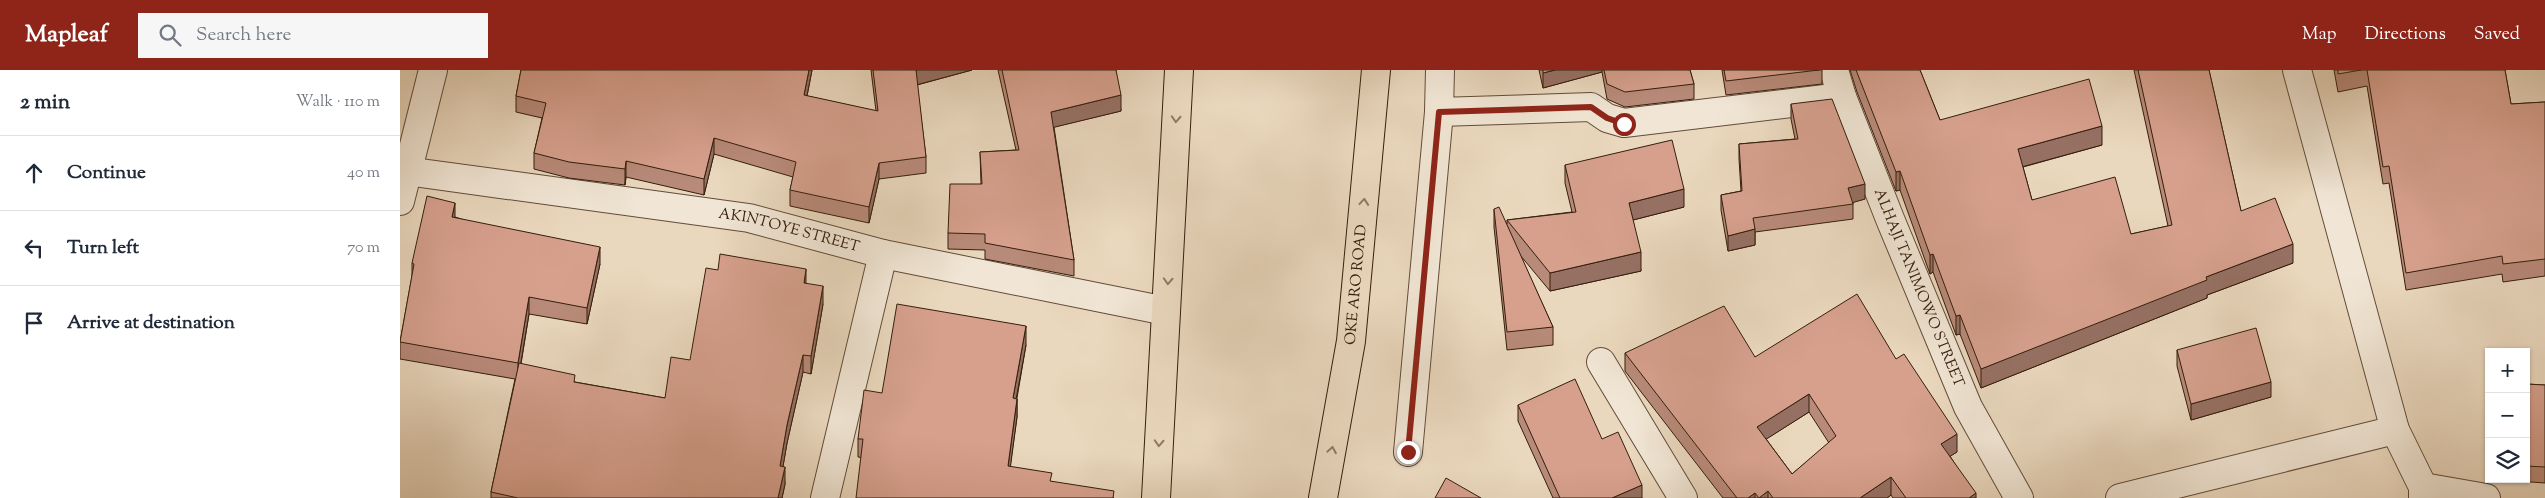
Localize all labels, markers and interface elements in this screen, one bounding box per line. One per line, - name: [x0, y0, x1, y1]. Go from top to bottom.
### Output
- search box: [138, 13, 488, 58]
- text: Mapleaf: [25, 18, 108, 52]
- icon: search: [156, 21, 184, 49]
- text: Search here: [196, 22, 291, 49]
- text: Map: [2302, 22, 2337, 48]
- text: Directions: [2365, 22, 2446, 48]
- text: Saved: [2474, 22, 2520, 48]
- text: 2 min: [20, 88, 70, 118]
- text: Walk · 110 m: [296, 91, 380, 114]
- route start: [1613, 113, 1636, 136]
- one-way arrow: [1171, 115, 1182, 123]
- icon: ahead: [20, 159, 48, 187]
- text: Continue: [67, 160, 146, 187]
- text: 40 m: [347, 162, 380, 185]
- street label: ALHAJI TANIMOWO STREET: [1869, 186, 1969, 391]
- one-way arrow: [1358, 198, 1369, 206]
- street label: AKINTOYE STREET: [717, 203, 862, 258]
- street label: OKE ARO ROAD: [1340, 223, 1372, 346]
- icon: left: [20, 234, 48, 262]
- text: Turn left: [67, 235, 139, 262]
- text: 70 m: [347, 237, 380, 260]
- one-way arrow: [1162, 277, 1173, 285]
- icon: arrive: [20, 309, 48, 337]
- text: Arrive at destination: [67, 310, 235, 337]
- map controls: [2485, 348, 2530, 483]
- button: +: [2485, 348, 2530, 393]
- button: −: [2485, 393, 2530, 438]
- button: layers: [2485, 438, 2530, 483]
- one-way arrow: [1153, 439, 1164, 447]
- route end: [1397, 441, 1420, 464]
- one-way arrow: [1326, 446, 1336, 454]

